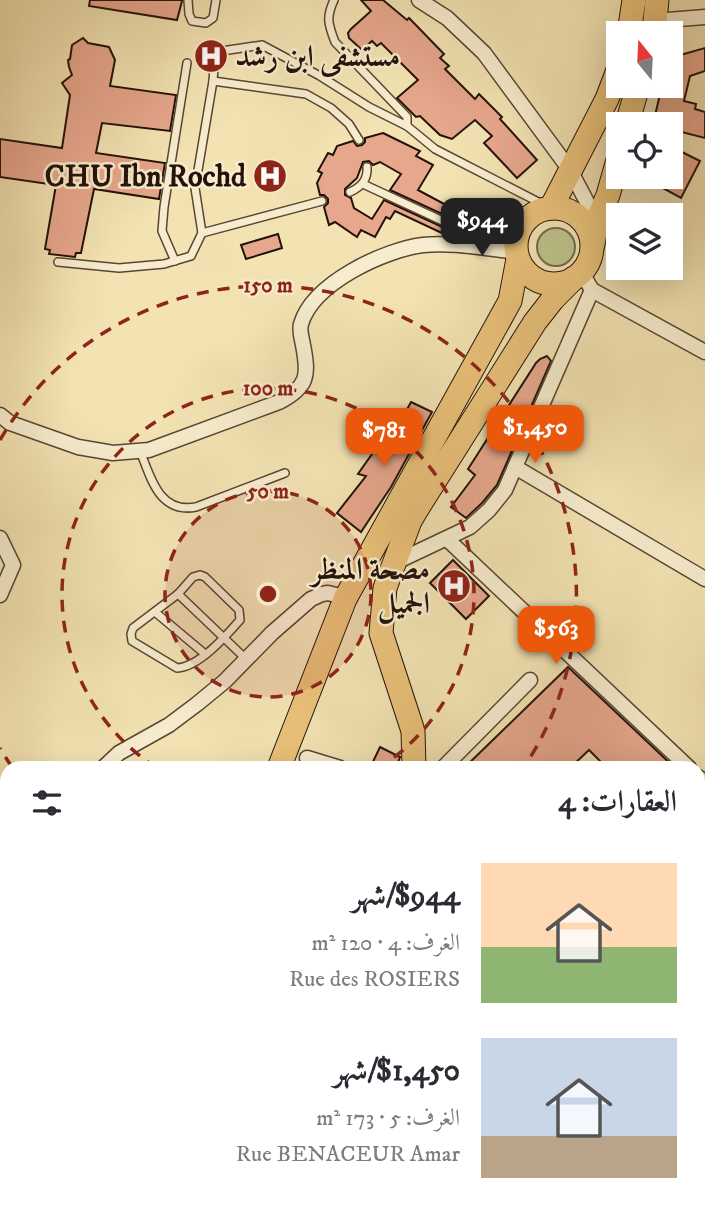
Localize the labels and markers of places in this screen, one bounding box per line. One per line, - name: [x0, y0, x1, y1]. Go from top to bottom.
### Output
- hospital icon: مستشفى ابن رشد: [192, 37, 230, 75]
- place label: مستشفى ابن رشد: [235, 39, 400, 78]
- hospital icon: CHU Ibn Rochd: [251, 157, 289, 195]
- place label: CHU Ibn Rochd: [45, 159, 247, 196]
- pin: $944: [441, 198, 523, 258]
- pin: $1,450: [478, 406, 592, 465]
- pin: $781: [343, 408, 425, 468]
- place label: مصحة المنظر الجميل: [309, 552, 430, 624]
- hospital icon: مصحة المنظر الجميل: [435, 567, 473, 605]
- centre of rings: [256, 582, 280, 606]
- pin: $563: [515, 606, 597, 666]

